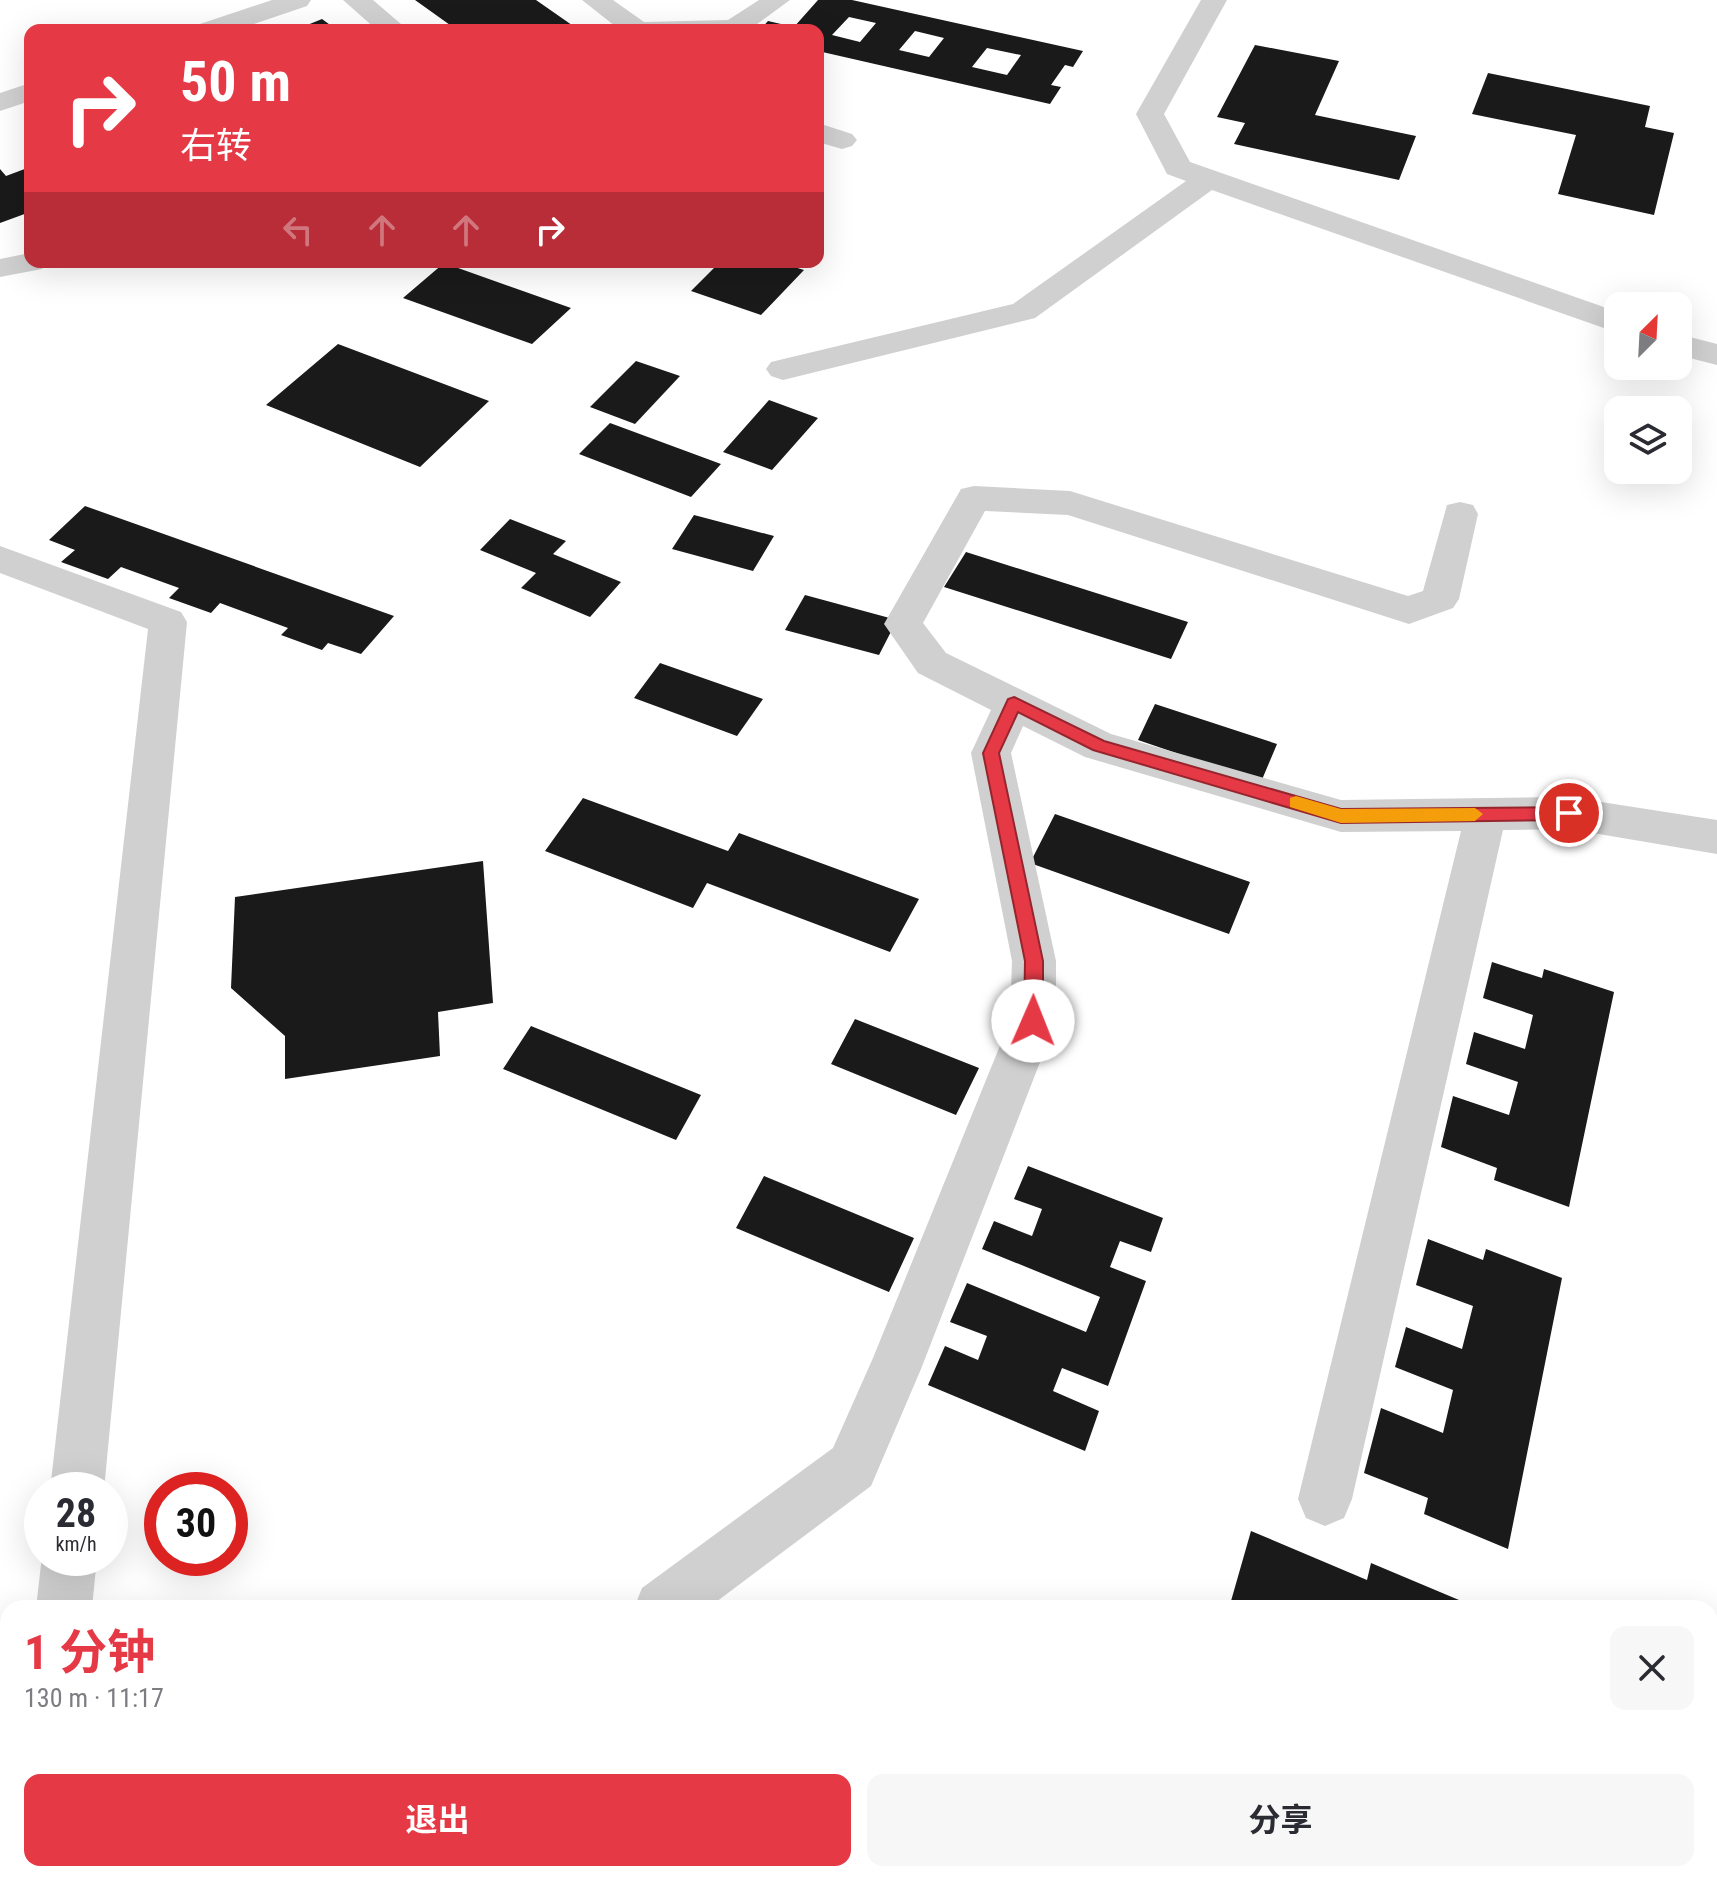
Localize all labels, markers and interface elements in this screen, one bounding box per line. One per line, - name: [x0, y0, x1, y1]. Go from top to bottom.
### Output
- text: 50 m: [180, 49, 291, 115]
- icon: right: [48, 56, 152, 160]
- text: 右转: [180, 125, 252, 167]
- icon: left: [276, 208, 320, 252]
- icon: ahead: [360, 208, 404, 252]
- icon: ahead: [444, 208, 488, 252]
- icon: right: [528, 208, 572, 252]
- north arrow: [1604, 292, 1692, 380]
- map controls: [1604, 292, 1692, 484]
- button: layers: [1604, 396, 1692, 484]
- pin: [1535, 779, 1603, 847]
- icon: arrive: [1547, 791, 1591, 835]
- position arrow: [991, 979, 1075, 1063]
- speed limit sign: 30: [144, 1472, 248, 1576]
- text: 28: [56, 1490, 96, 1537]
- text: km/h: [55, 1532, 97, 1556]
- text: 1 分钟: [24, 1624, 155, 1681]
- button: close: [1610, 1626, 1694, 1710]
- text: 130 m · 11:17: [24, 1683, 164, 1713]
- button: 退出: [24, 1774, 851, 1866]
- button: 分享: [867, 1774, 1694, 1866]

